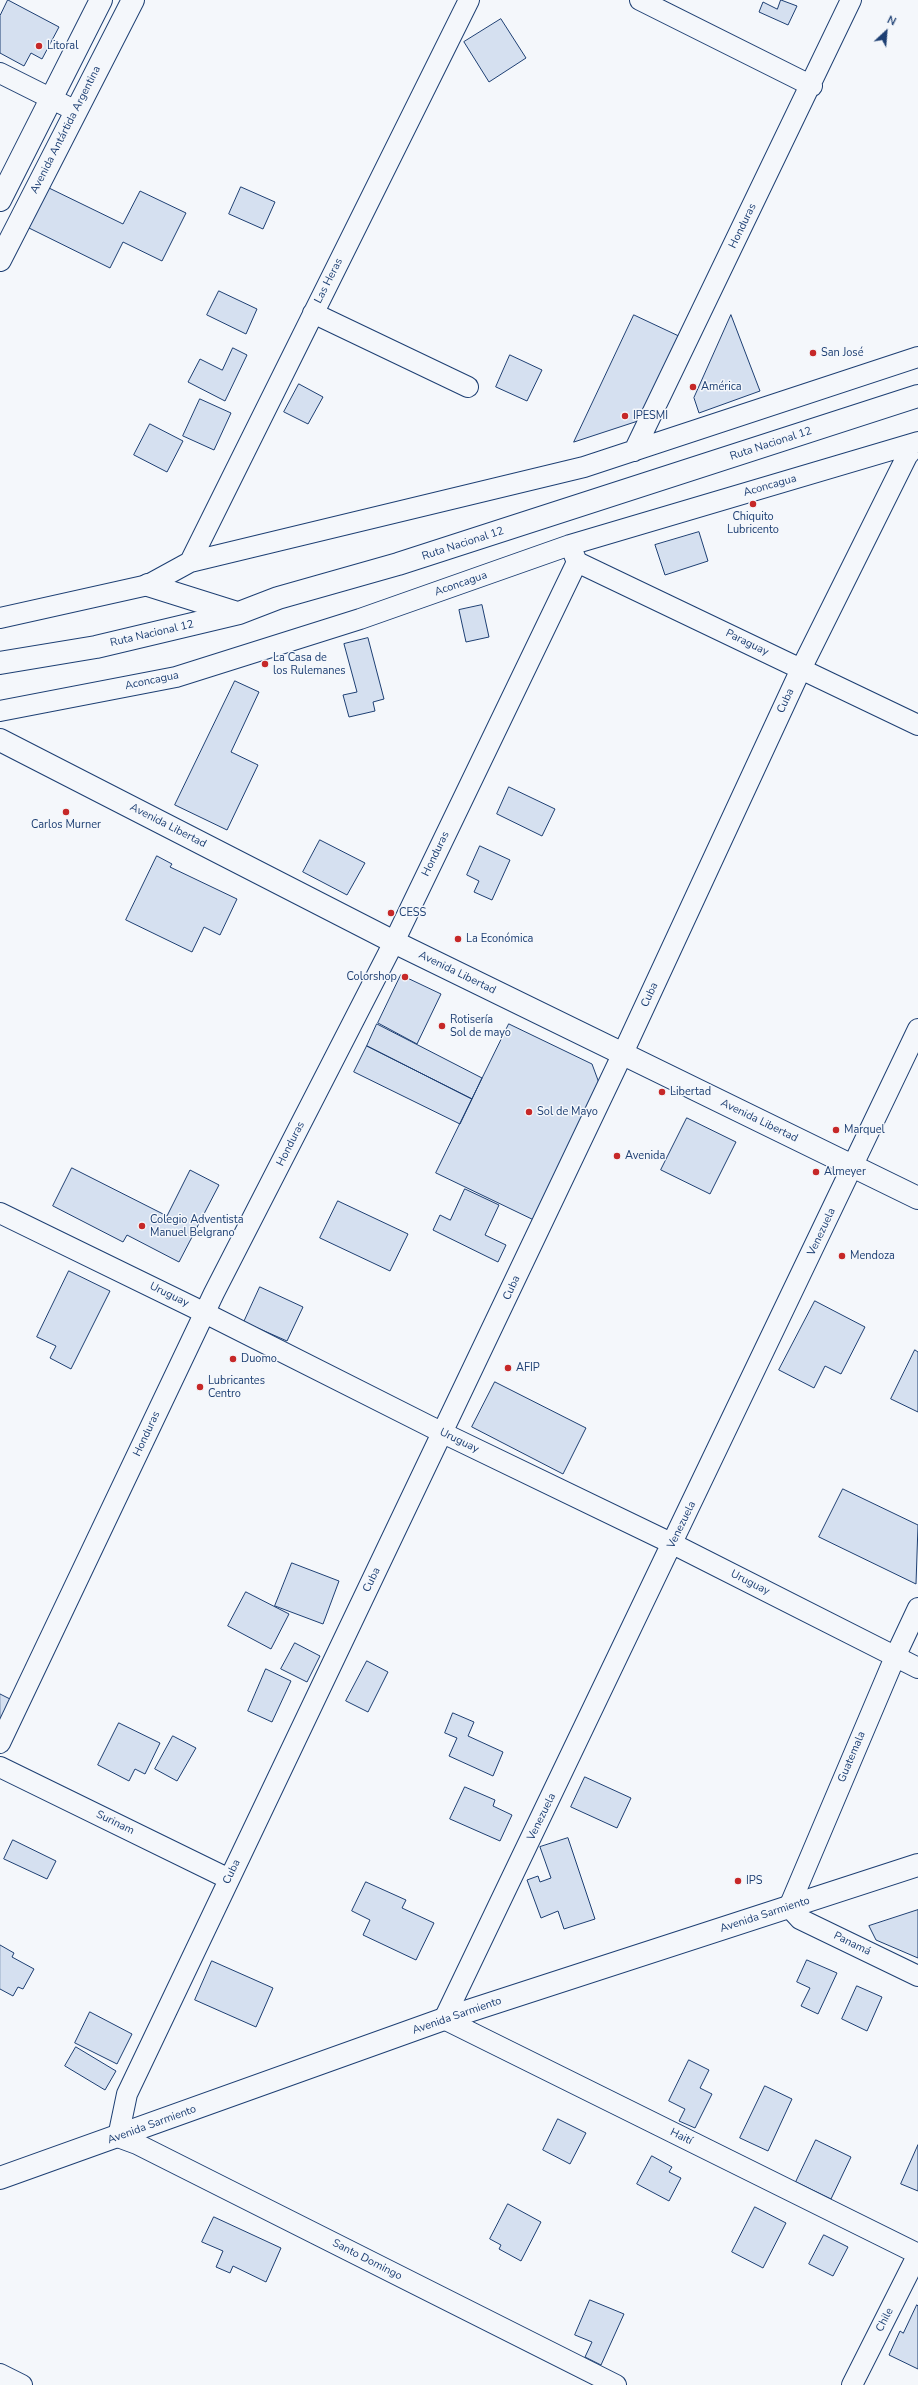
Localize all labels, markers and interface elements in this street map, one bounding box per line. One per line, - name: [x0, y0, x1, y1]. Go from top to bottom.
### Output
- north arrow: [866, 12, 906, 52]
- text: N: [884, 12, 898, 29]
- place label: Litoral: [47, 39, 78, 53]
- marker: Litoral: [34, 41, 44, 51]
- street label: Avenida Antártida Argentina: [28, 64, 104, 196]
- street label: Honduras: [726, 201, 760, 251]
- street label: Las Heras: [312, 256, 346, 306]
- place label: San José: [821, 346, 863, 360]
- marker: San José: [808, 348, 818, 358]
- place label: América: [701, 380, 742, 394]
- marker: América: [688, 382, 698, 392]
- place label: IPESMI: [633, 409, 668, 423]
- marker: IPESMI: [620, 411, 630, 421]
- street label: Ruta Nacional 12: [728, 425, 814, 463]
- street label: Aconcagua: [742, 472, 798, 500]
- marker: Chiquito Lubricento: [748, 499, 758, 509]
- place label: Chiquito Lubricento: [727, 510, 779, 536]
- street label: Ruta Nacional 12: [420, 525, 506, 563]
- street label: Aconcagua: [433, 569, 489, 599]
- street label: Ruta Nacional 12: [109, 618, 195, 650]
- street label: Paraguay: [723, 627, 771, 659]
- place label: La Casa de los Rulemanes: [273, 651, 346, 677]
- marker: La Casa de los Rulemanes: [260, 659, 270, 669]
- street label: Aconcagua: [124, 669, 180, 693]
- street label: Cuba: [775, 687, 797, 715]
- street label: Avenida Libertad: [128, 801, 208, 851]
- marker: Carlos Murner: [61, 807, 71, 817]
- place label: Carlos Murner: [31, 818, 101, 832]
- street label: Honduras: [419, 829, 453, 879]
- place label: CESS: [399, 906, 426, 920]
- marker: CESS: [386, 908, 396, 918]
- place label: La Económica: [466, 932, 533, 946]
- marker: La Económica: [453, 934, 463, 944]
- street label: Avenida Libertad: [416, 949, 498, 997]
- place label: Colorshop: [347, 970, 397, 984]
- marker: Colorshop: [400, 972, 410, 982]
- street label: Cuba: [639, 981, 661, 1009]
- place label: Rotisería Sol de mayo: [450, 1013, 511, 1039]
- marker: Rotisería Sol de mayo: [437, 1021, 447, 1031]
- place label: Libertad: [670, 1085, 711, 1099]
- marker: Libertad: [657, 1087, 667, 1097]
- street label: Avenida Libertad: [718, 1097, 800, 1145]
- place label: Sol de Mayo: [537, 1105, 598, 1119]
- marker: Sol de Mayo: [524, 1107, 534, 1117]
- street label: Honduras: [274, 1119, 308, 1169]
- place label: Marquel: [844, 1123, 885, 1137]
- marker: Marquel: [831, 1125, 841, 1135]
- place label: Avenida: [625, 1149, 665, 1163]
- marker: Avenida: [612, 1151, 622, 1161]
- place label: Almeyer: [824, 1165, 866, 1179]
- marker: Almeyer: [811, 1167, 821, 1177]
- street label: Venezuela: [805, 1206, 839, 1258]
- place label: Colegio Adventista Manuel Belgrano: [150, 1213, 244, 1239]
- marker: Colegio Adventista Manuel Belgrano: [137, 1221, 147, 1231]
- place label: Mendoza: [850, 1249, 895, 1263]
- marker: Mendoza: [837, 1251, 847, 1261]
- street label: Cuba: [501, 1274, 523, 1302]
- street label: Uruguay: [147, 1280, 191, 1310]
- place label: Duomo: [241, 1352, 277, 1366]
- marker: Duomo: [228, 1354, 238, 1364]
- place label: AFIP: [516, 1361, 540, 1375]
- marker: AFIP: [503, 1363, 513, 1373]
- place label: Lubricantes Centro: [208, 1374, 265, 1400]
- marker: Lubricantes Centro: [195, 1382, 205, 1392]
- street label: Honduras: [131, 1409, 163, 1459]
- street label: Uruguay: [437, 1426, 481, 1456]
- street label: Venezuela: [665, 1499, 699, 1551]
- street label: Cuba: [360, 1566, 384, 1594]
- street label: Uruguay: [728, 1568, 772, 1598]
- street label: Guatemala: [835, 1730, 869, 1784]
- street label: Venezuela: [525, 1791, 559, 1843]
- street label: Surinam: [94, 1808, 136, 1838]
- street label: Cuba: [220, 1858, 244, 1886]
- place label: IPS: [746, 1874, 763, 1888]
- marker: IPS: [733, 1876, 743, 1886]
- street label: Avenida Sarmiento: [718, 1894, 812, 1936]
- street label: Panamá: [831, 1929, 873, 1959]
- street label: Avenida Sarmiento: [411, 1995, 503, 2037]
- street label: Avenida Sarmiento: [106, 2103, 198, 2147]
- street label: Haití: [668, 2126, 694, 2148]
- street label: Santo Domingo: [330, 2237, 404, 2283]
- street label: Chile: [873, 2306, 897, 2334]

